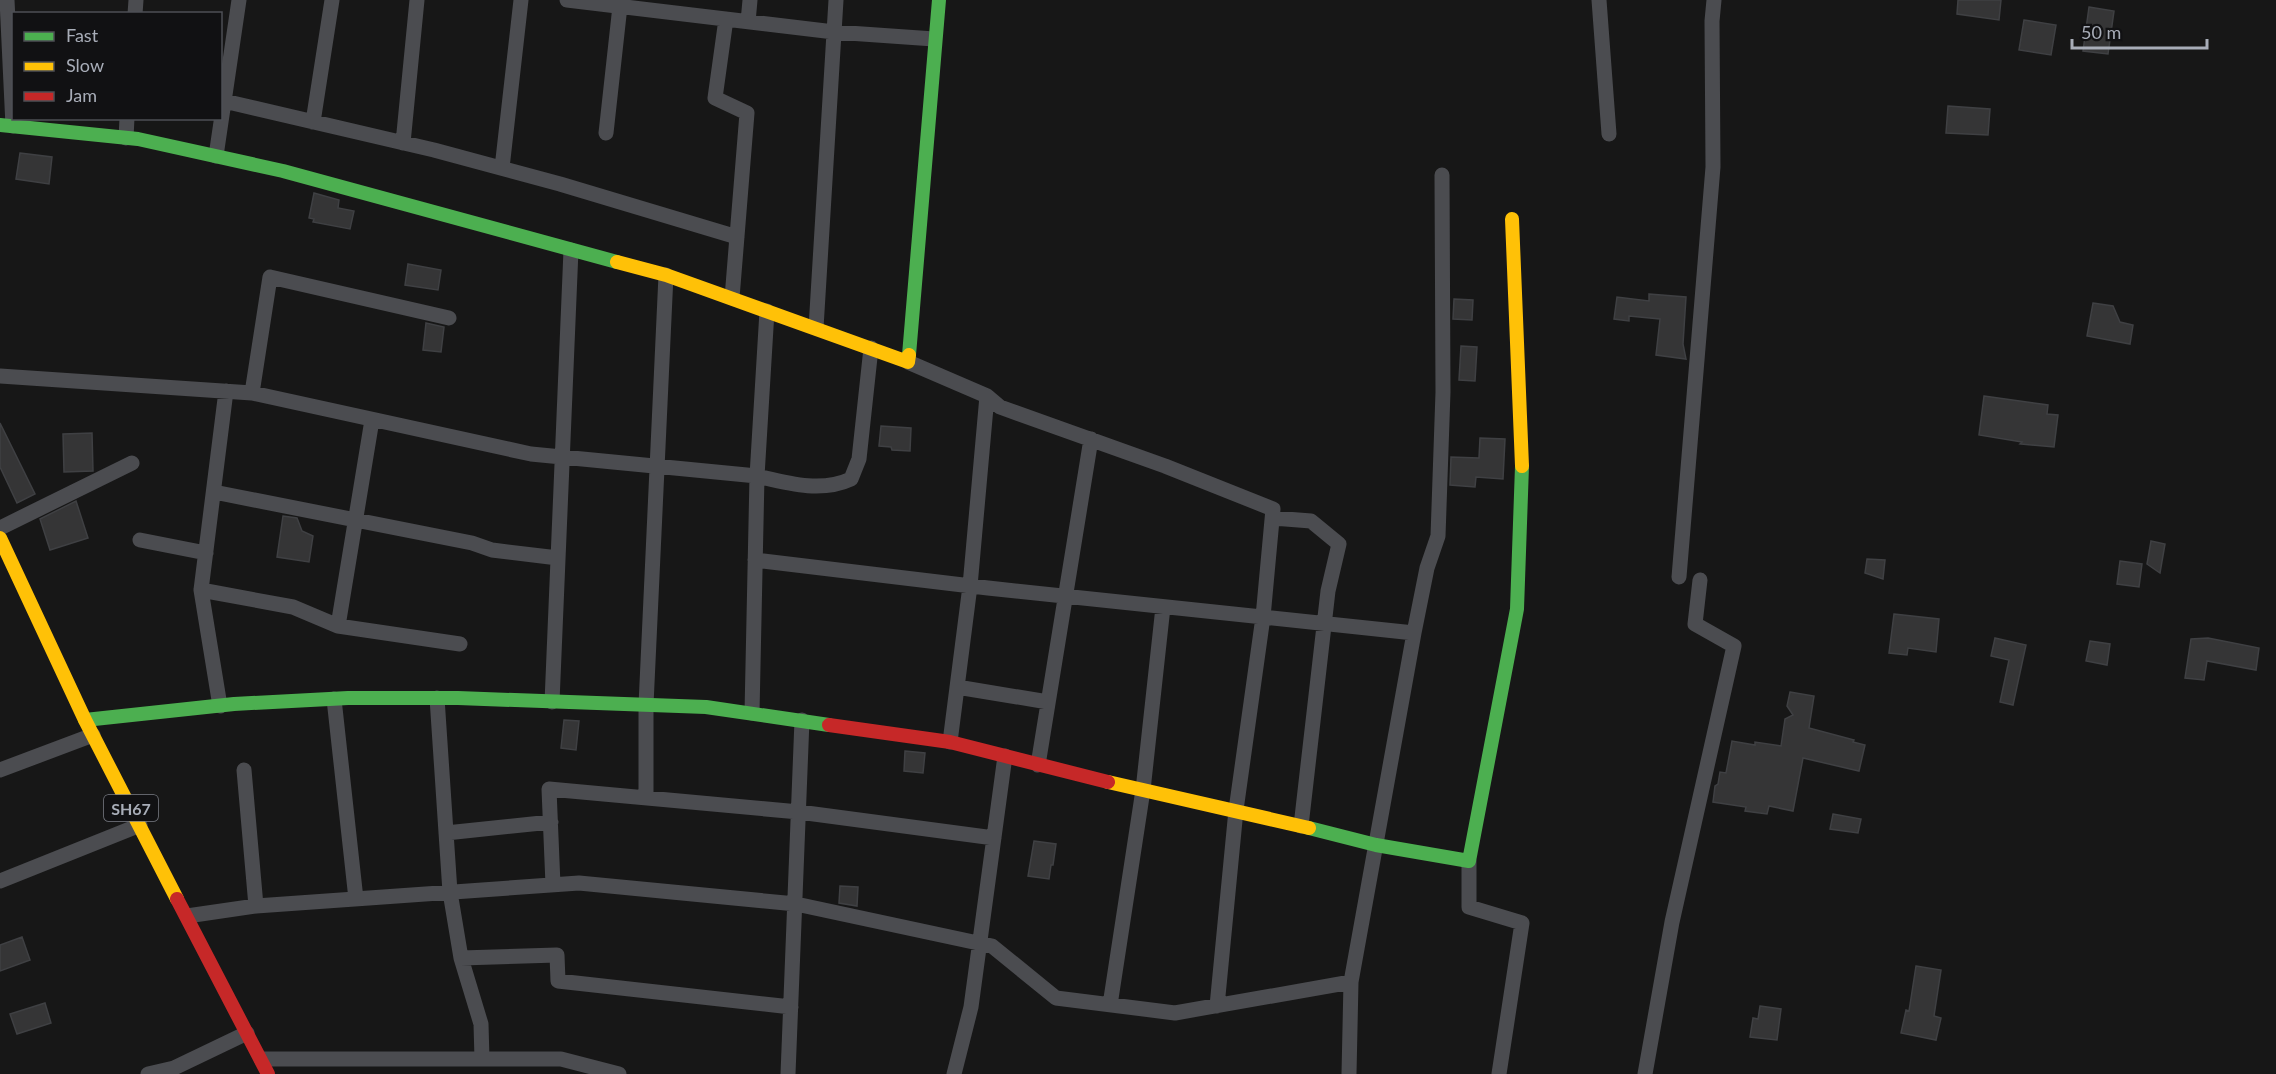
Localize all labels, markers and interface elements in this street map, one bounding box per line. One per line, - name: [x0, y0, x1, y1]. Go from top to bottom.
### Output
- legend: [12, 12, 222, 120]
- scale bar: [2072, 12, 2207, 50]
- text: 50 m: [2081, 21, 2121, 43]
- text: Fast: [66, 24, 99, 46]
- text: Slow: [66, 54, 104, 76]
- text: Jam: [66, 84, 97, 106]
- road number: SH67: [104, 795, 158, 821]

